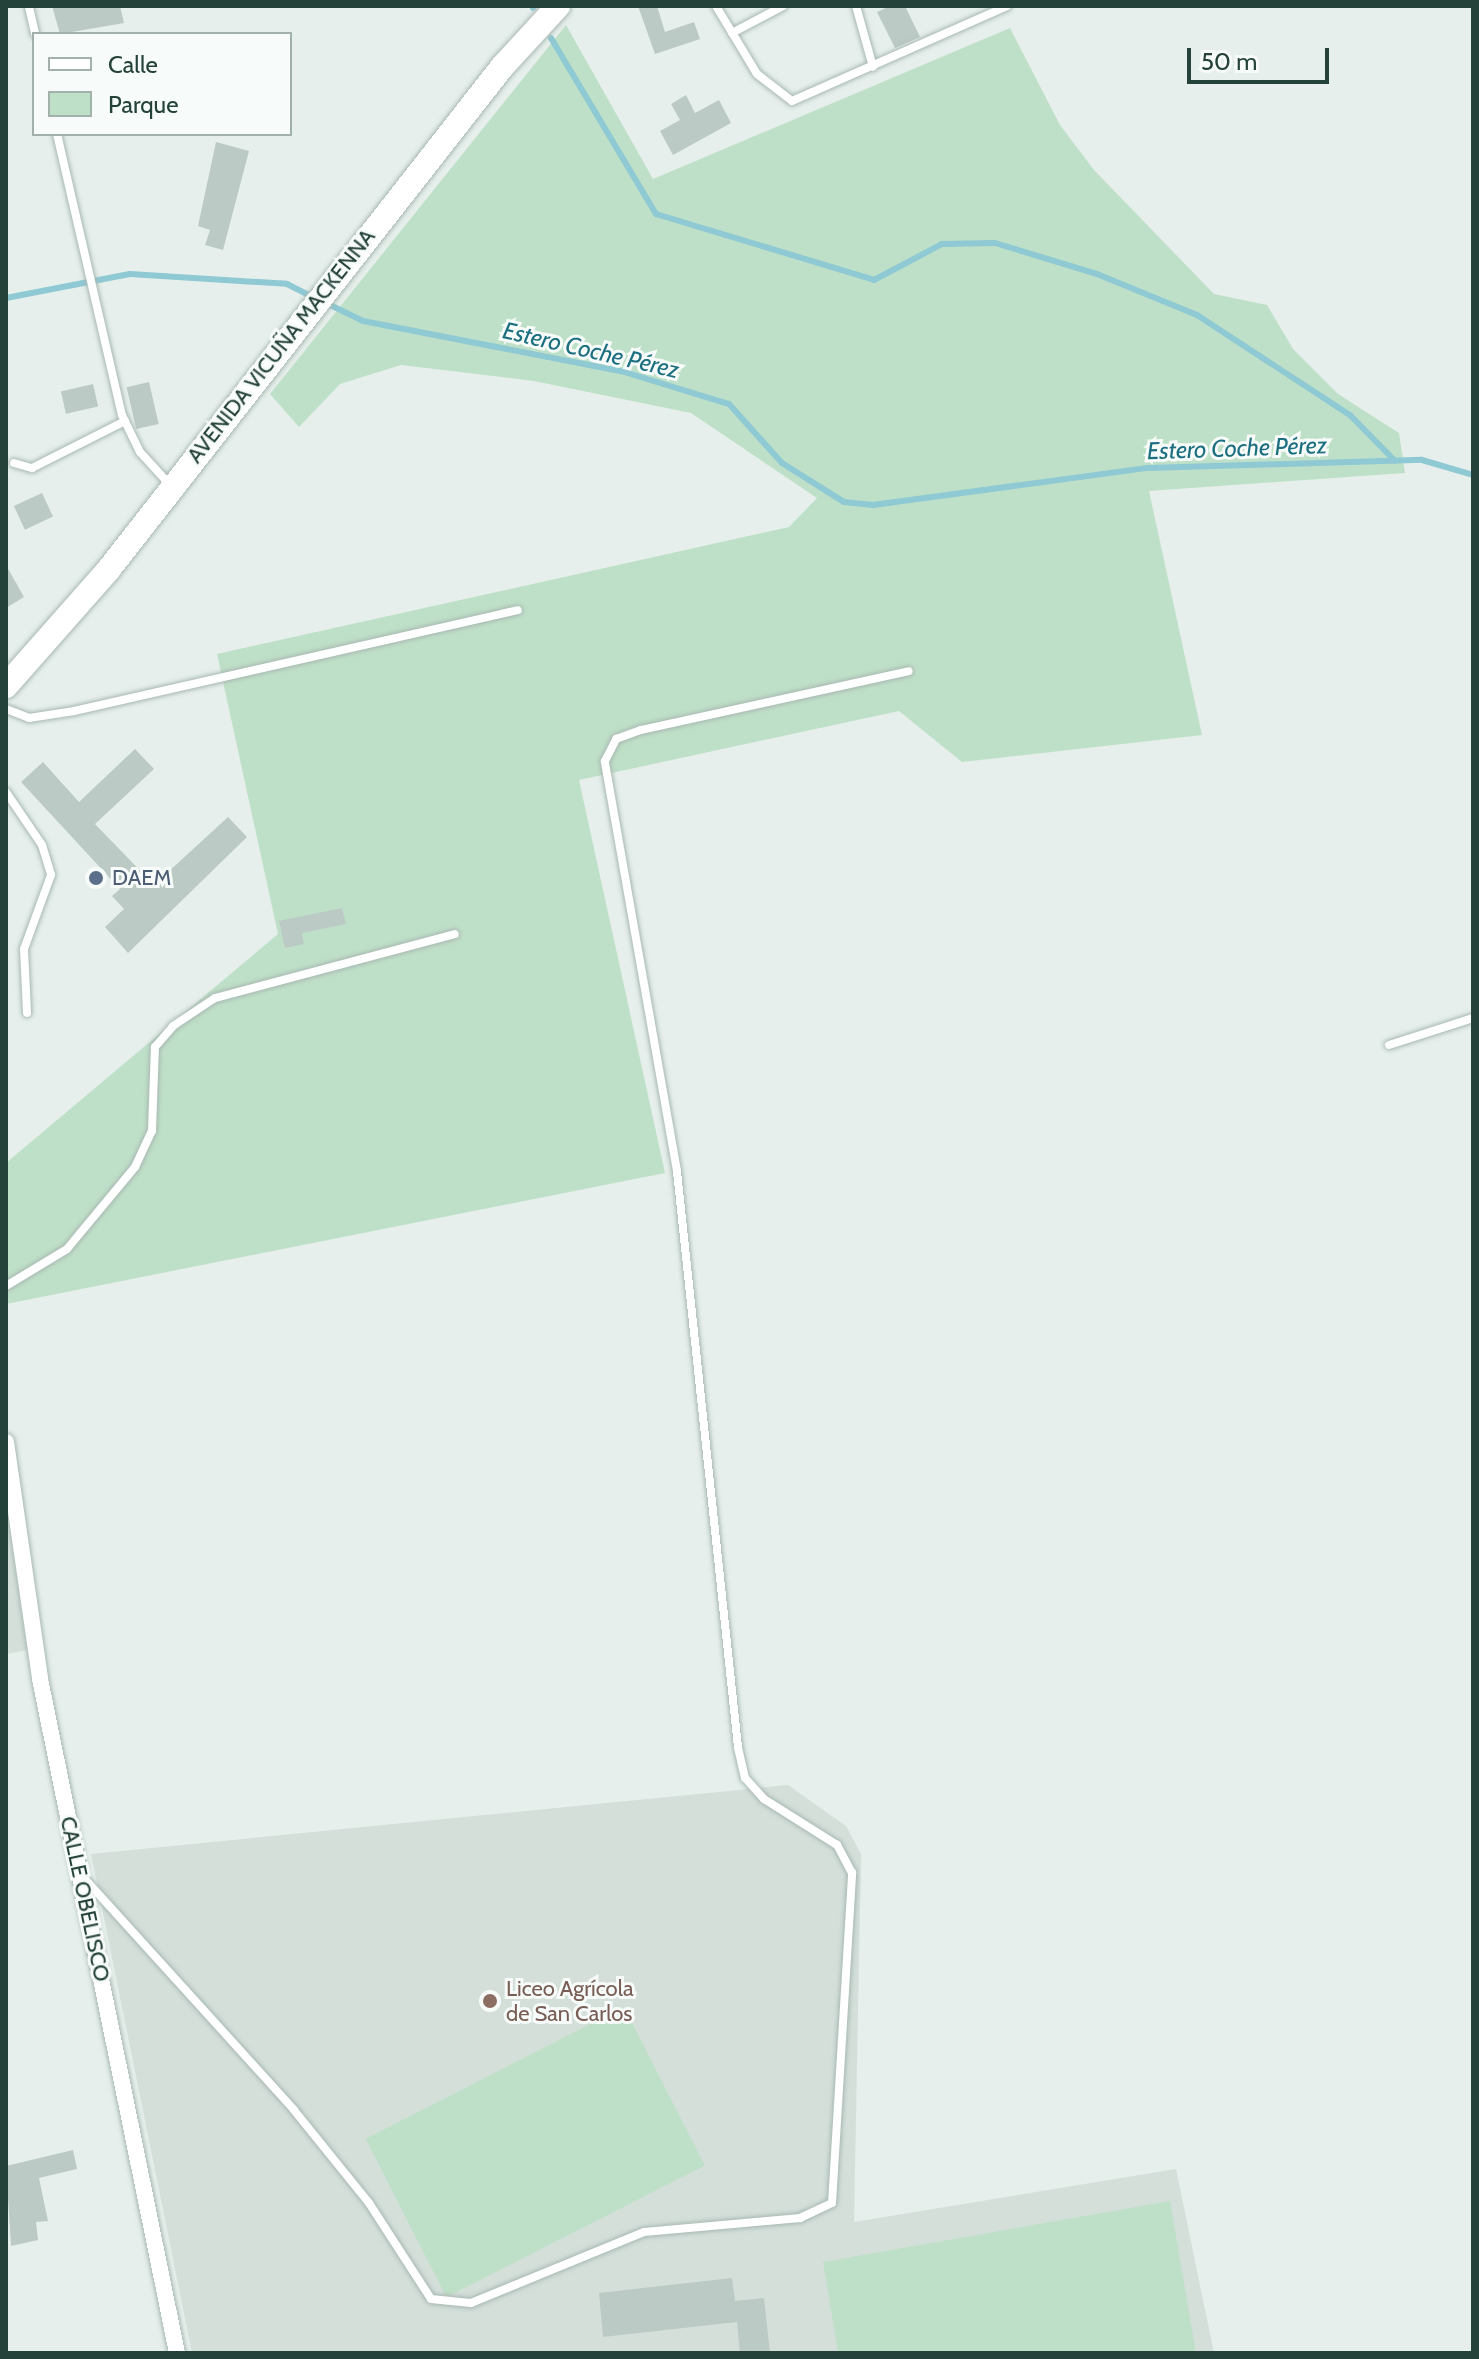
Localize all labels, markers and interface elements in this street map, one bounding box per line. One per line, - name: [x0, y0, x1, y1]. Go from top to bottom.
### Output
- legend: [32, 32, 292, 136]
- scale bar: [1191, 32, 1333, 82]
- text: 50 m: [1201, 47, 1257, 76]
- text: Calle: [108, 50, 158, 79]
- text: Parque: [108, 90, 178, 119]
- street label: AVENIDA VICUÑA MACKENNA: [181, 224, 381, 468]
- water label: Estero Coche Pérez: [500, 316, 682, 384]
- water label: Estero Coche Pérez: [1147, 430, 1327, 466]
- place label: DAEM: [112, 865, 171, 891]
- marker: DAEM: [87, 869, 105, 887]
- street label: CALLE OBELISCO: [55, 1814, 115, 1984]
- place label: Liceo Agrícola de San Carlos: [506, 1975, 633, 2026]
- marker: Liceo Agrícola de San Carlos: [481, 1992, 499, 2010]

